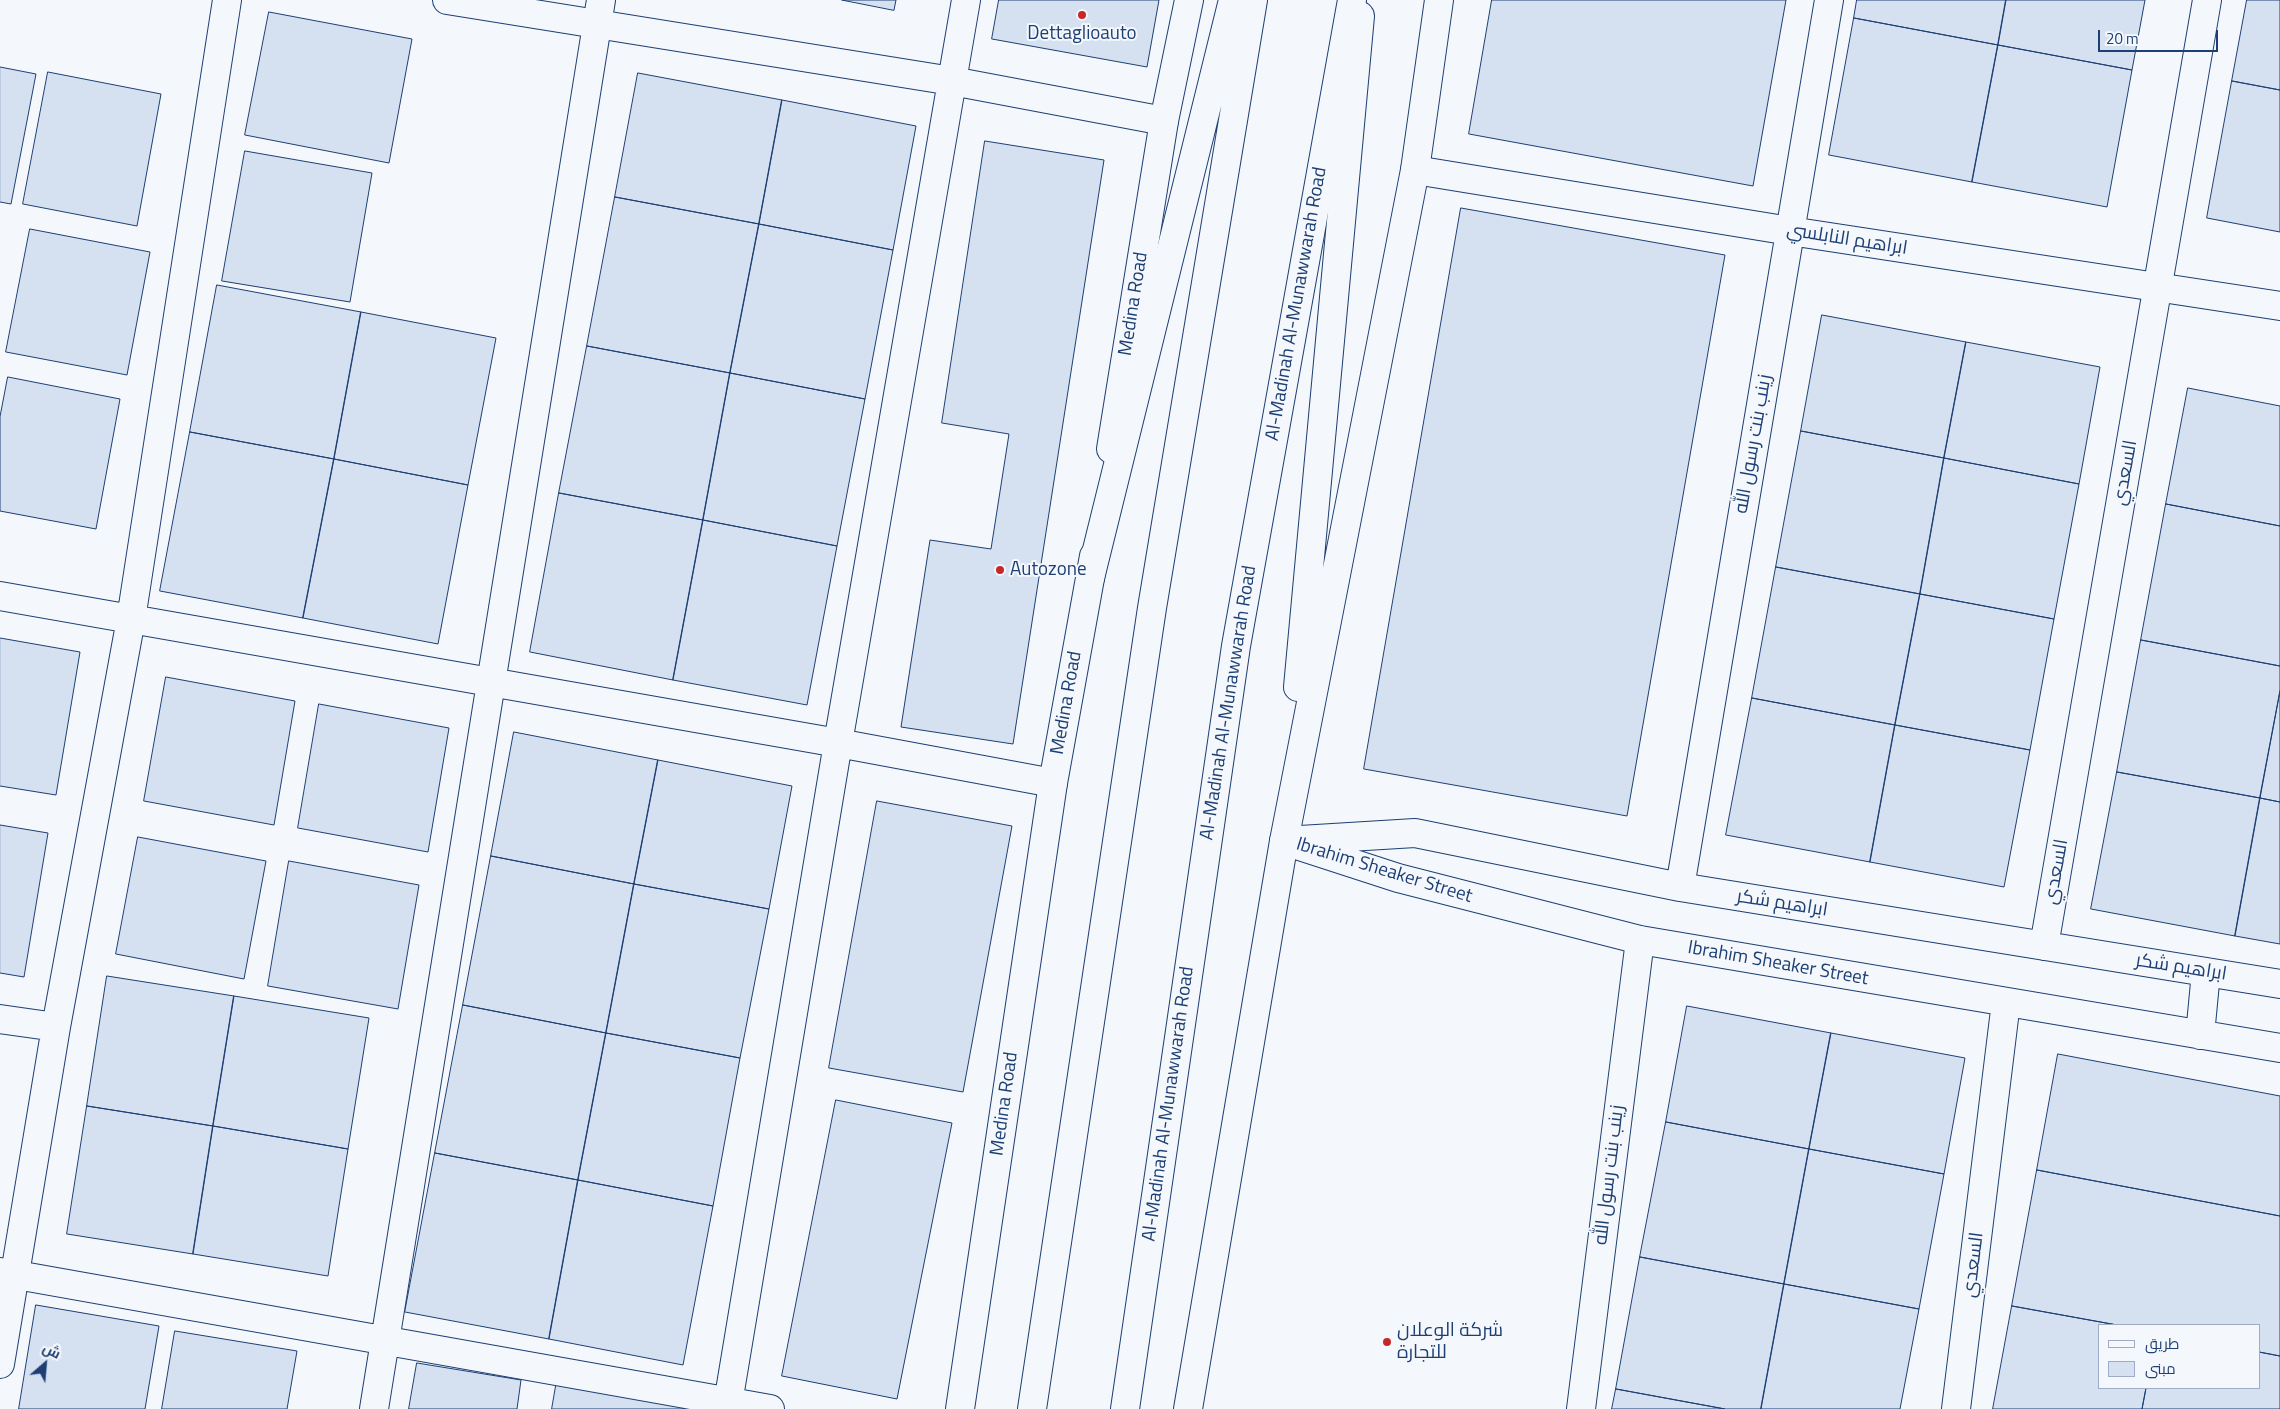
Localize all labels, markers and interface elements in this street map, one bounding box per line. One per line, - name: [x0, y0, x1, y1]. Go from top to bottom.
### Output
- marker: Dettaglioauto: [1076, 9, 1088, 21]
- scale bar: [2100, 20, 2220, 52]
- place label: Dettaglioauto: [1027, 23, 1137, 45]
- text: 20 m: [2106, 27, 2139, 50]
- street label: Al-Madinah Al-Munawwarah Road: [1262, 165, 1332, 443]
- street label: ابراهيم النابلسي: [1785, 219, 1909, 261]
- street label: Medina Road: [1115, 251, 1153, 357]
- street label: زينب بنت رسول الله: [1731, 373, 1777, 515]
- street label: السعدي: [2109, 439, 2143, 507]
- place label: Autozone: [1010, 559, 1086, 581]
- marker: Autozone: [994, 564, 1006, 576]
- street label: Al-Madinah Al-Munawwarah Road: [1196, 564, 1262, 842]
- street label: Medina Road: [1047, 649, 1087, 757]
- street label: Ibrahim Sheaker Street: [1293, 833, 1475, 909]
- street label: السعدي: [2040, 838, 2074, 906]
- street label: ابراهيم شكر: [1735, 886, 1829, 922]
- street label: Ibrahim Sheaker Street: [1686, 937, 1870, 991]
- street label: ابراهيم شكر: [2134, 950, 2228, 986]
- street label: Al-Madinah Al-Munawwarah Road: [1138, 965, 1200, 1243]
- street label: Medina Road: [986, 1051, 1024, 1157]
- street label: زينب بنت رسول الله: [1590, 1104, 1630, 1246]
- street label: السعدي: [1959, 1231, 1989, 1299]
- place label: شركة الوعلان للتجارة: [1397, 1320, 1503, 1364]
- legend: [2098, 1324, 2260, 1389]
- text: طريق: [2145, 1332, 2179, 1355]
- marker: شركة الوعلان للتجارة: [1381, 1336, 1393, 1348]
- text: ش: [39, 1337, 65, 1364]
- north arrow: [20, 1339, 70, 1389]
- text: مبنى: [2145, 1357, 2176, 1380]

